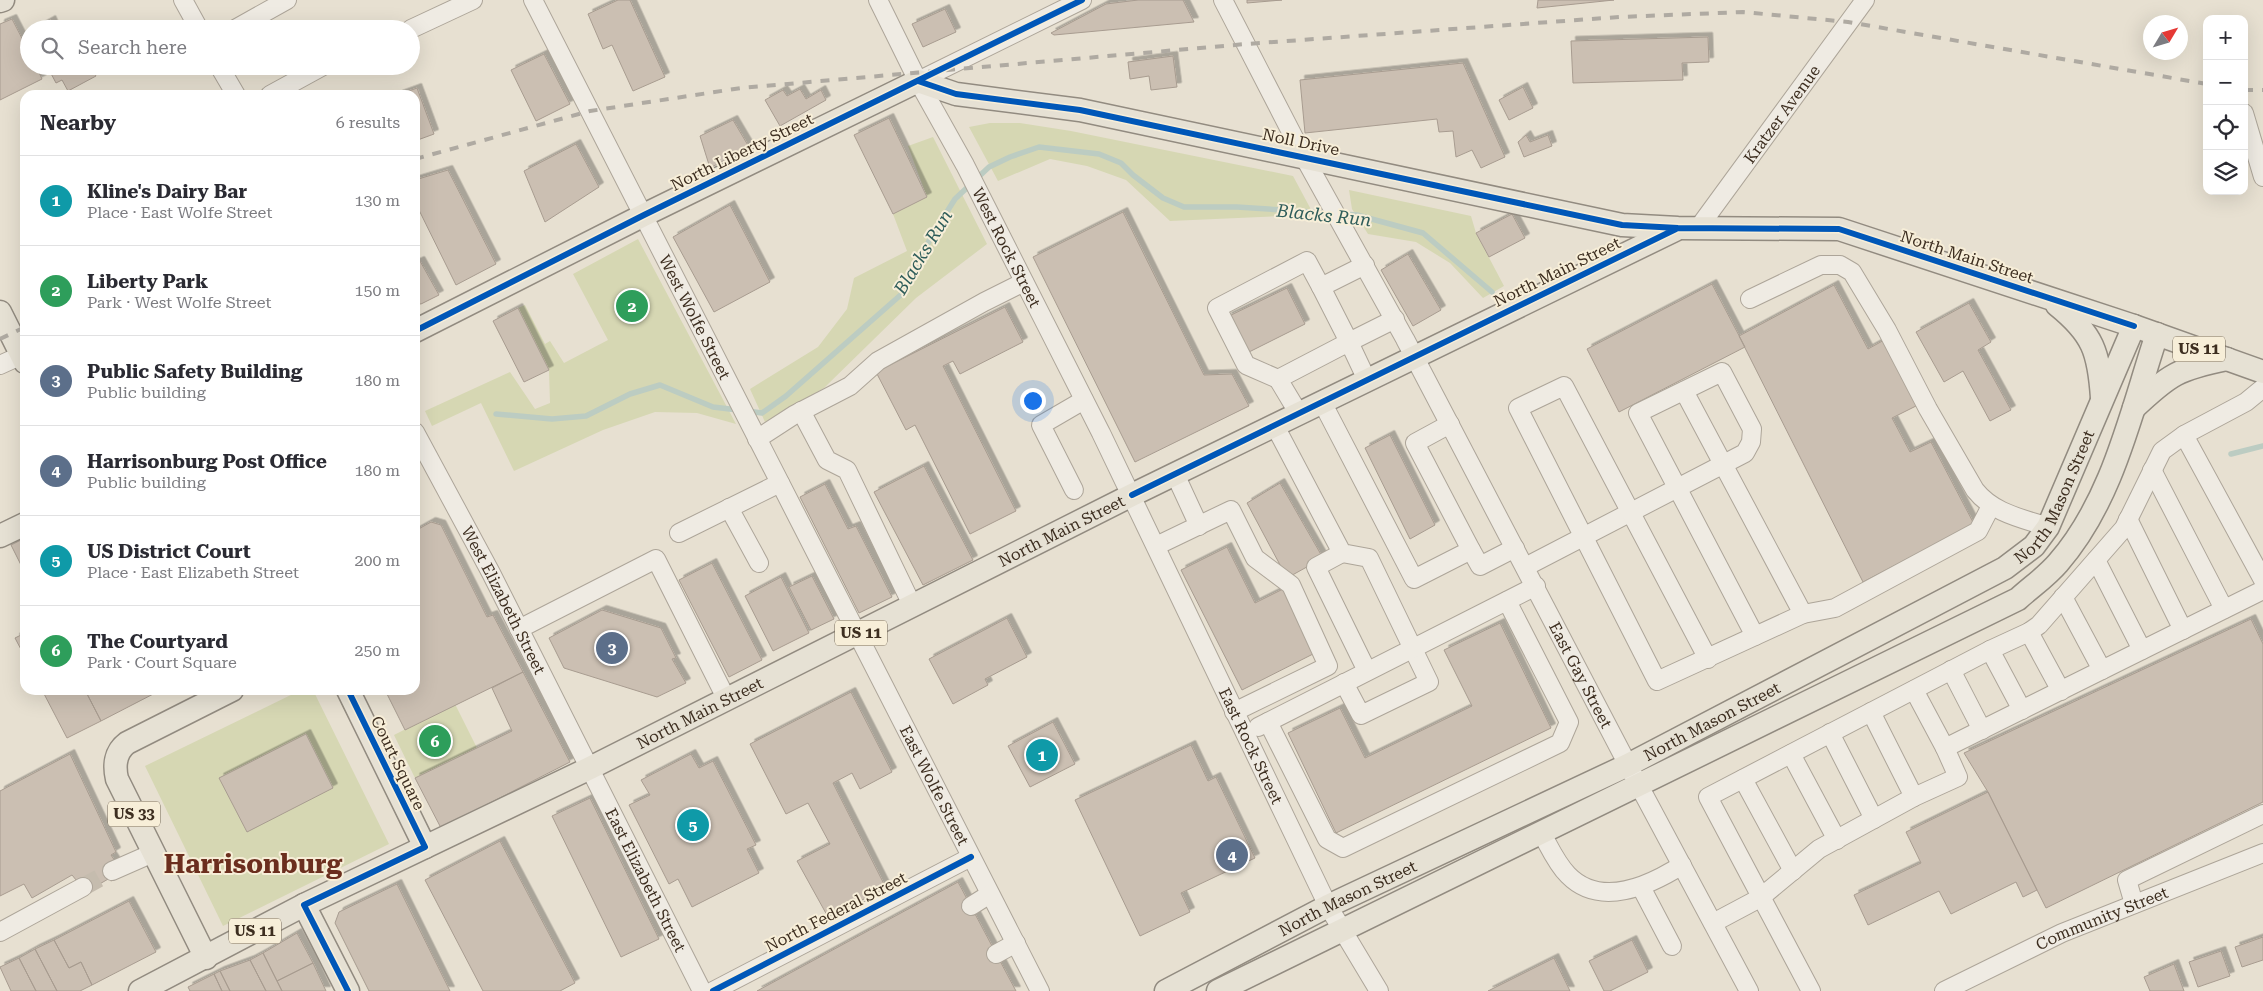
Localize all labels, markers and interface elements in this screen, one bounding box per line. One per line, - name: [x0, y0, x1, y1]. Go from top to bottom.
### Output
- north arrow: [2143, 15, 2188, 60]
- map controls: [2203, 15, 2248, 195]
- button: +: [2203, 15, 2248, 60]
- search box: [20, 20, 420, 75]
- icon: search: [38, 34, 66, 62]
- text: Search here: [78, 36, 187, 59]
- button: −: [2203, 60, 2248, 105]
- street label: Kratzer Avenue: [1739, 61, 1824, 167]
- button: locate: [2203, 105, 2248, 150]
- street label: North Liberty Street: [668, 109, 816, 195]
- text: Nearby: [40, 111, 116, 135]
- text: 6 results: [336, 113, 400, 132]
- street label: Noll Drive: [1261, 125, 1341, 159]
- button: layers: [2203, 150, 2248, 195]
- text: Kline's Dairy Bar: [87, 180, 247, 203]
- street label: West Rock Street: [969, 184, 1045, 311]
- text: 1: [52, 191, 60, 210]
- text: 130 m: [354, 191, 400, 210]
- water label: Blacks Run: [1275, 199, 1372, 230]
- text: Place · East Wolfe Street: [87, 203, 272, 222]
- water label: Blacks Run: [889, 206, 956, 299]
- street label: North Main Street: [1898, 227, 2036, 287]
- street label: North Main Street: [1490, 233, 1624, 311]
- street label: West Wolfe Street: [655, 251, 735, 382]
- text: Liberty Park: [87, 270, 208, 293]
- text: 2: [52, 281, 60, 300]
- text: 150 m: [354, 281, 400, 300]
- pin: 2: [616, 287, 648, 325]
- text: Park · West Wolfe Street: [87, 293, 272, 312]
- road number: US 11: [2173, 336, 2225, 362]
- text: Public Safety Building: [87, 360, 303, 383]
- text: 3: [52, 371, 60, 390]
- text: 180 m: [354, 371, 400, 390]
- text: Public building: [87, 383, 206, 402]
- your location: [1020, 388, 1046, 414]
- street label: North Mason Street: [2010, 427, 2098, 567]
- text: Harrisonburg Post Office: [87, 450, 327, 473]
- text: 4: [52, 461, 60, 480]
- text: 180 m: [354, 461, 400, 480]
- text: Public building: [87, 473, 206, 492]
- street label: North Main Street: [995, 491, 1128, 570]
- street label: West Elizabeth Street: [458, 523, 550, 677]
- text: US District Court: [87, 540, 251, 563]
- text: 5: [52, 551, 60, 570]
- text: 200 m: [354, 551, 400, 570]
- text: Place · East Elizabeth Street: [87, 563, 299, 582]
- street label: East Gay Street: [1545, 619, 1616, 731]
- road number: US 11: [835, 620, 887, 646]
- pin: 3: [596, 629, 628, 667]
- text: The Courtyard: [87, 630, 228, 653]
- text: 6: [52, 641, 60, 660]
- text: 250 m: [354, 641, 400, 660]
- text: Park · Court Square: [87, 653, 237, 672]
- street label: North Main Street: [633, 673, 766, 753]
- street label: North Mason Street: [1640, 678, 1783, 765]
- street label: East Rock Street: [1215, 685, 1287, 807]
- street label: Court Square: [367, 713, 429, 813]
- pin: 6: [419, 722, 451, 760]
- street label: East Wolfe Street: [896, 722, 973, 848]
- pin: 1: [1026, 736, 1058, 774]
- road number: US 33: [108, 802, 160, 826]
- street label: East Elizabeth Street: [602, 805, 690, 955]
- pin: 5: [677, 806, 709, 844]
- pin: 4: [1216, 836, 1248, 874]
- district label: Harrisonburg: [164, 849, 342, 879]
- street label: North Mason Street: [1275, 856, 1420, 940]
- street label: North Federal Street: [762, 868, 910, 956]
- street label: Community Street: [2032, 882, 2171, 954]
- road number: US 11: [229, 918, 281, 944]

